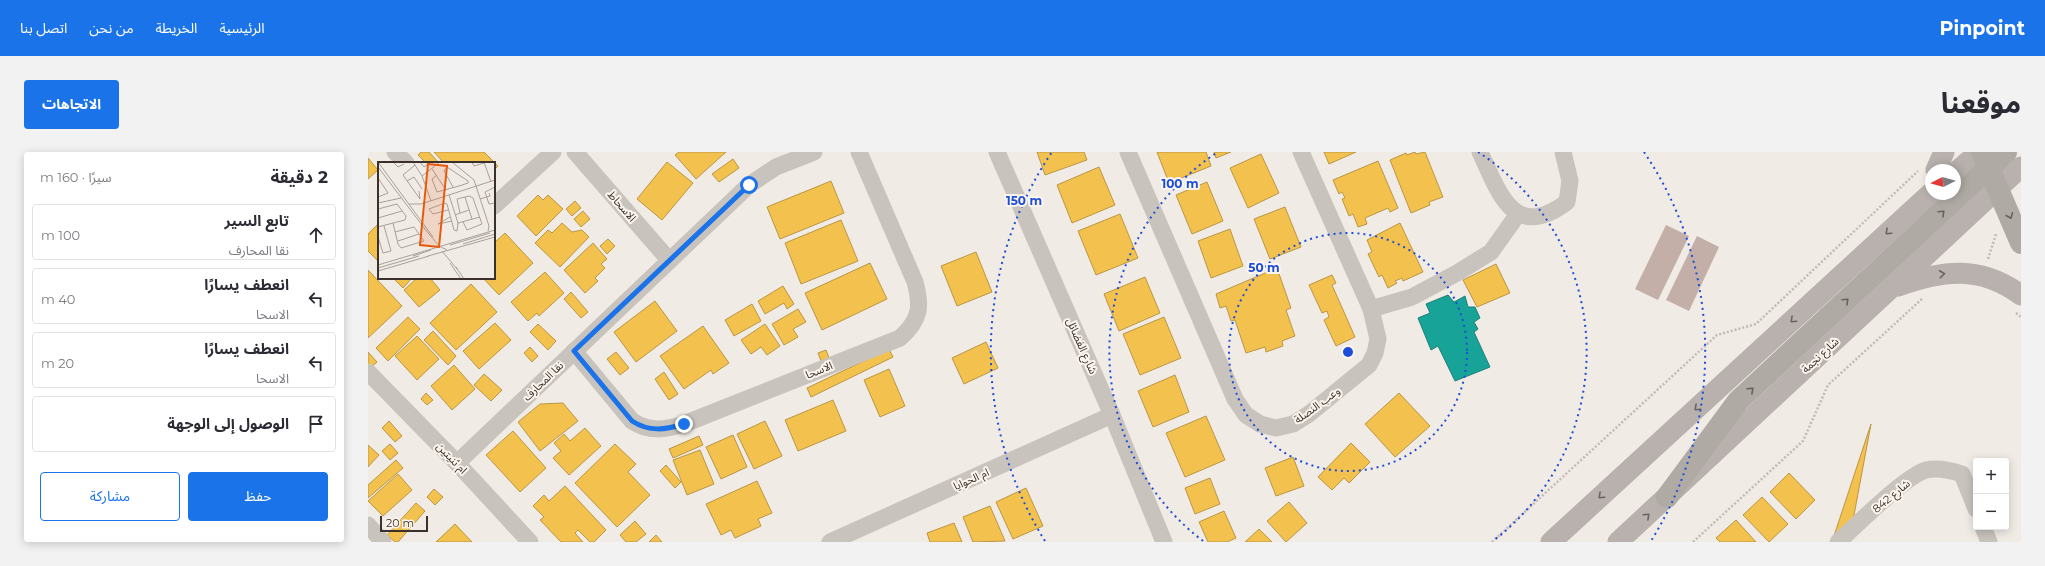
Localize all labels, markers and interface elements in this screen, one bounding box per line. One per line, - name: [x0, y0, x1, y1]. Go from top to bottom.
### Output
- text: Pinpoint: [1940, 17, 2025, 40]
- text: اتصل بنا: [20, 19, 67, 37]
- text: من نحن: [89, 19, 134, 37]
- text: الخريطة: [156, 19, 197, 37]
- text: الرئيسية: [219, 19, 264, 37]
- button: الاتجاهات: [24, 80, 119, 129]
- text: موقعنا: [1941, 86, 2021, 120]
- inset map: [378, 162, 495, 279]
- north arrow: [1925, 164, 1961, 200]
- text: 2 دقيقة: [270, 167, 328, 187]
- text: سيرًا · 160 m: [40, 169, 111, 185]
- route start: [740, 176, 758, 194]
- text: 100 m: [1162, 176, 1198, 191]
- street label: الاسحاط: [605, 188, 639, 224]
- text: 150 m: [1006, 193, 1042, 208]
- text: تابع السير: [225, 211, 289, 230]
- one-way arrow: [1937, 211, 1944, 218]
- one-way arrow: [2005, 212, 2013, 219]
- icon: ahead: [305, 224, 327, 246]
- text: 100 m: [41, 227, 80, 243]
- one-way arrow: [1885, 227, 1893, 235]
- text: نقا المحارف: [229, 242, 289, 258]
- text: 50 m: [1248, 260, 1280, 275]
- one-way arrow: [1939, 269, 1946, 278]
- text: انعطف يسارًا: [204, 275, 289, 294]
- icon: left: [305, 288, 327, 310]
- text: 40 m: [41, 291, 75, 307]
- one-way arrow: [1841, 298, 1849, 306]
- text: الاسحا: [256, 306, 289, 322]
- one-way arrow: [1790, 315, 1797, 322]
- street label: شارع الفضائل: [1063, 316, 1101, 377]
- street label: شارع نجمة: [1798, 334, 1843, 377]
- text: انعطف يسارًا: [204, 339, 289, 358]
- centre of rings: [1341, 345, 1355, 359]
- icon: left: [305, 352, 327, 374]
- text: 20 m: [41, 355, 74, 371]
- street label: نقا المحارف: [520, 358, 566, 404]
- street label: الاسحا: [803, 358, 835, 382]
- text: الاسحا: [256, 370, 289, 386]
- street label: وعب النصلة: [1291, 384, 1343, 427]
- one-way arrow: [1746, 387, 1754, 394]
- one-way arrow: [1694, 403, 1702, 411]
- icon: arrive: [305, 413, 327, 435]
- text: الوصول إلى الوجهة: [167, 414, 289, 433]
- route end: [675, 415, 693, 433]
- street label: ام ثنيتين: [433, 439, 470, 477]
- map controls: [1973, 458, 2009, 530]
- button: +: [1973, 458, 2009, 494]
- street label: ام الحوايا: [951, 465, 991, 494]
- button: مشاركة: [40, 472, 180, 521]
- button: حفظ: [188, 472, 328, 521]
- street label: شارع 842: [1869, 476, 1914, 517]
- one-way arrow: [1598, 491, 1606, 499]
- button: −: [1973, 494, 2009, 530]
- one-way arrow: [1642, 513, 1650, 520]
- scale bar: [380, 514, 428, 533]
- text: 20 m: [386, 516, 414, 530]

